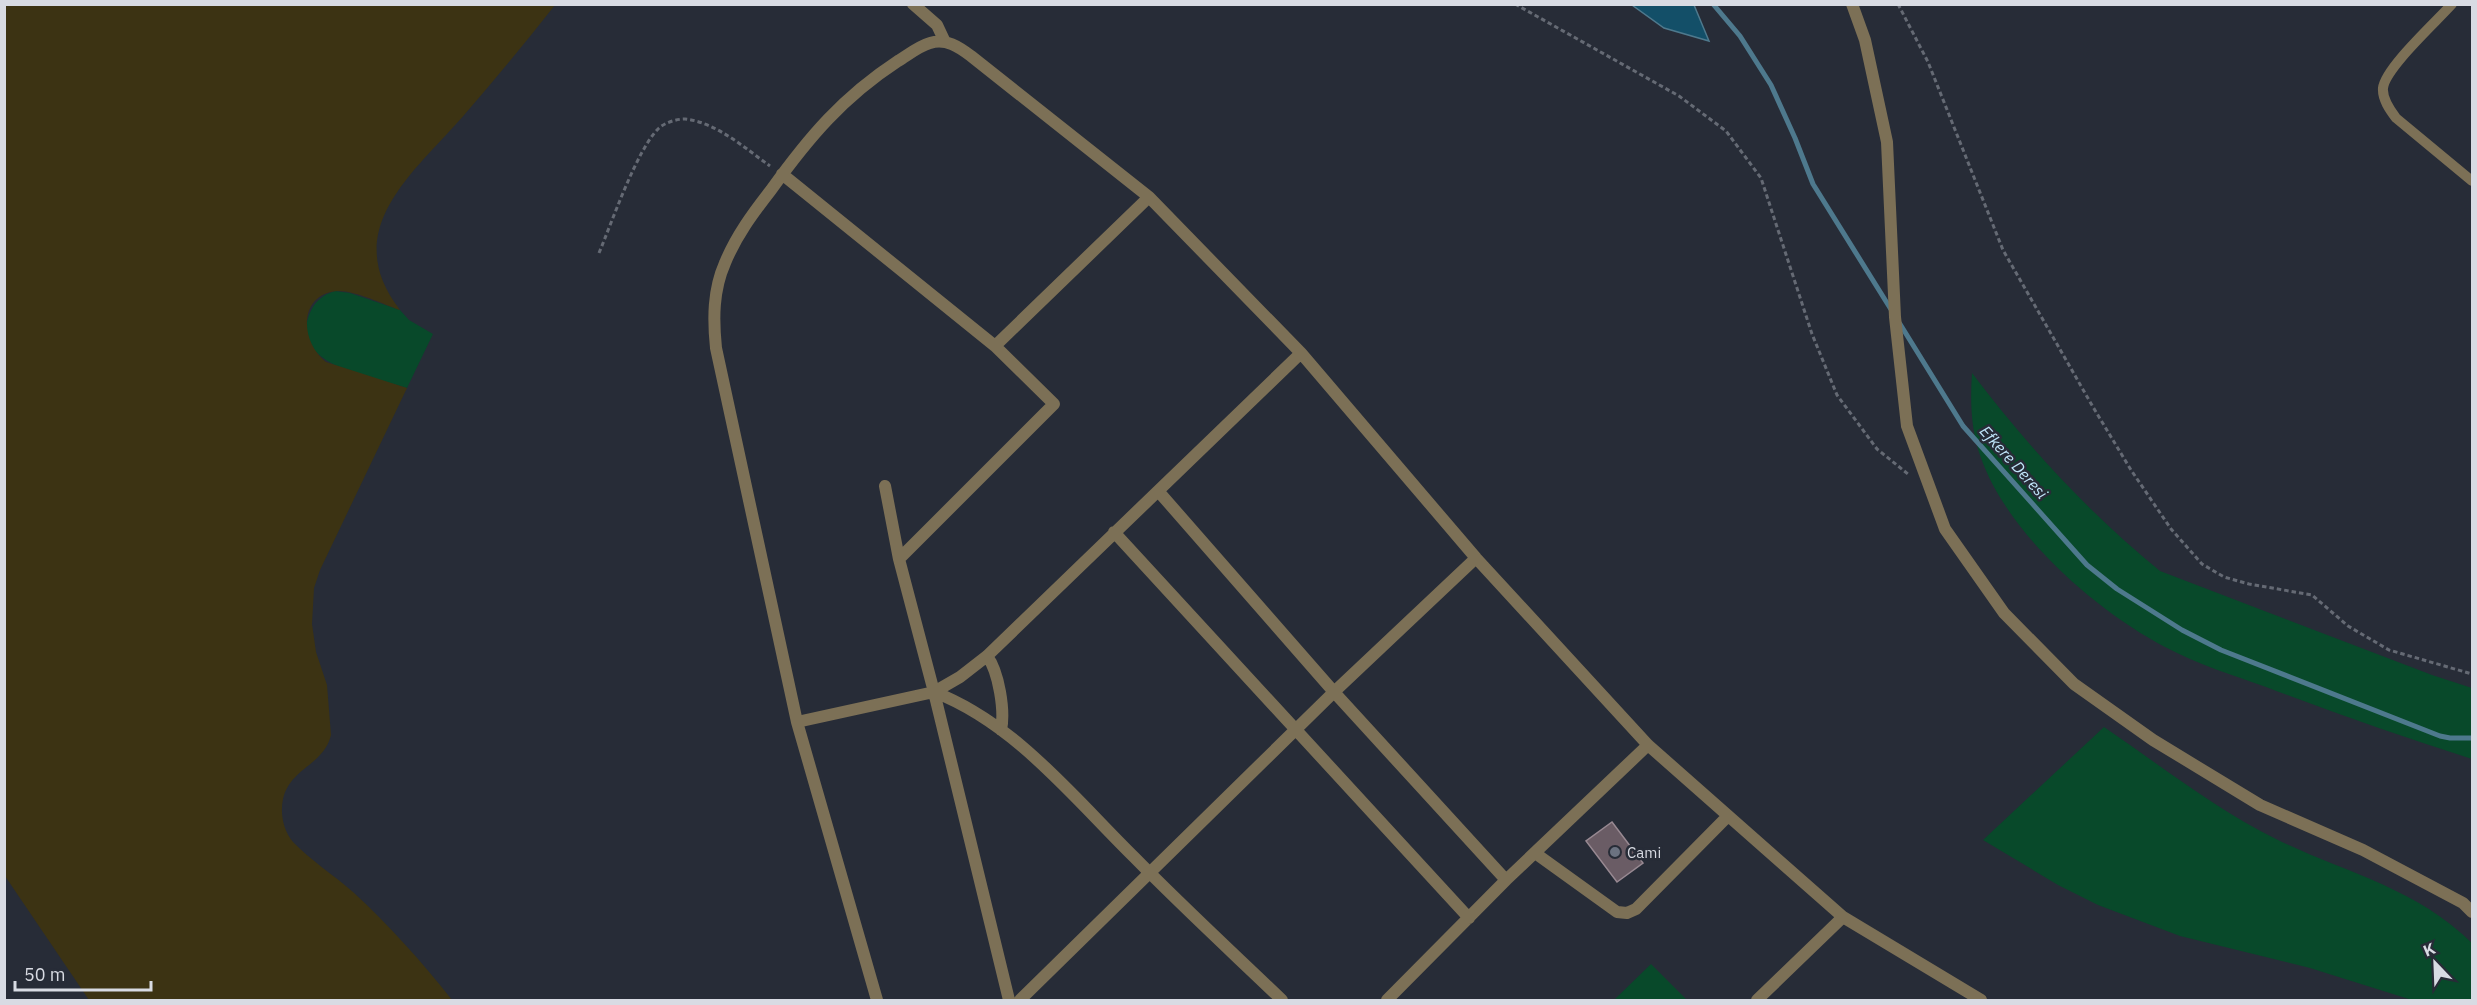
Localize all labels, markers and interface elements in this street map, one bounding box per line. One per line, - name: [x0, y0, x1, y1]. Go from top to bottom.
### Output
- water label: Efkere Deresi: [1976, 421, 2053, 503]
- place label: Cami: [1627, 843, 1661, 862]
- marker: Cami: [1608, 845, 1622, 859]
- north arrow: [2405, 933, 2465, 993]
- text: K: [2420, 938, 2438, 961]
- scale bar: [15, 954, 152, 992]
- text: 50 m: [24, 963, 66, 986]

